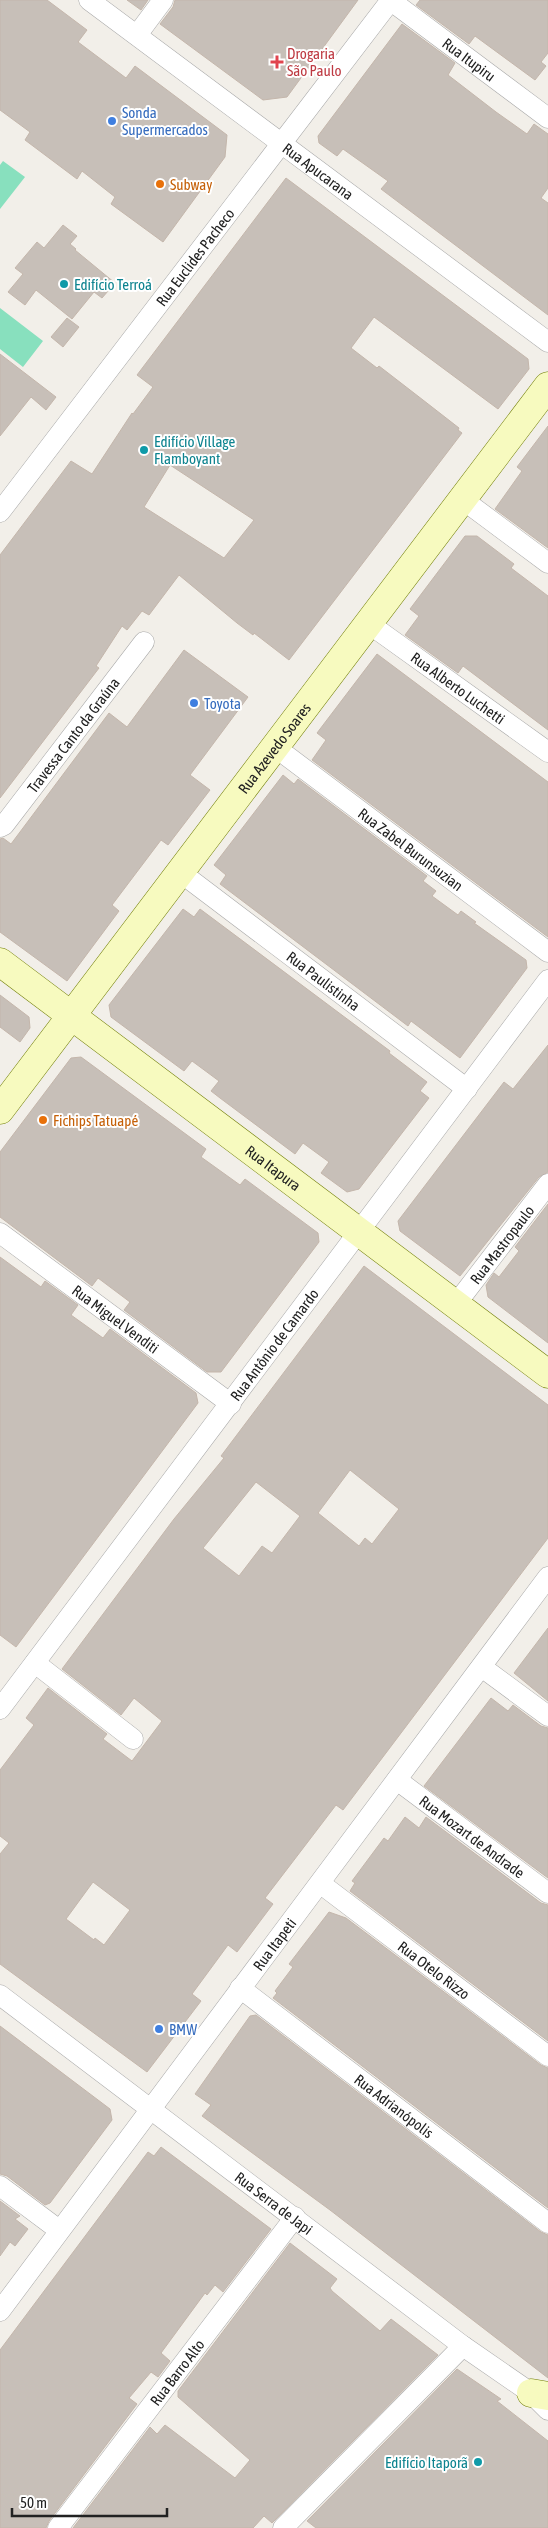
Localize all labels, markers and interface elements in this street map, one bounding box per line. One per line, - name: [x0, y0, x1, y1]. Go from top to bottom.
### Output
- street label: Rua Itupiru: [440, 34, 499, 84]
- place label: Drogaria São Paulo: [287, 45, 342, 79]
- marker: Drogaria São Paulo: [271, 56, 283, 68]
- place label: Sonda Supermercados: [122, 104, 208, 138]
- marker: Sonda Supermercados: [106, 115, 118, 127]
- street label: Rua Apucarana: [280, 139, 357, 203]
- place label: Subway: [170, 176, 212, 193]
- marker: Subway: [154, 178, 166, 190]
- street label: Rua Euclides Pacheco: [152, 205, 237, 309]
- place label: Edifício Terroá: [74, 276, 152, 293]
- marker: Edifício Terroá: [58, 278, 70, 290]
- place label: Edifício Village Flamboyant: [154, 433, 236, 467]
- marker: Edifício Village Flamboyant: [138, 444, 150, 456]
- street label: Rua Alberto Luchetti: [408, 648, 508, 727]
- street label: Travessa Canto da Graúna: [24, 674, 122, 796]
- place label: Toyota: [204, 695, 241, 712]
- marker: Toyota: [188, 697, 200, 709]
- street label: Rua Azevedo Soares: [234, 699, 314, 797]
- street label: Rua Zabel Burunsuzian: [355, 804, 467, 894]
- street label: Rua Paulistinha: [284, 947, 363, 1014]
- place label: Fichips Tatuapé: [53, 1112, 138, 1129]
- marker: Fichips Tatuapé: [37, 1114, 49, 1126]
- street label: Rua Itapura: [242, 1141, 304, 1194]
- street label: Rua Mastropaulo: [466, 1202, 537, 1287]
- street label: Rua Miguel Venditi: [69, 1281, 162, 1356]
- street label: Rua Antônio de Camardo: [226, 1285, 322, 1404]
- street label: Rua Mozart de Andrade: [416, 1792, 528, 1881]
- street label: Rua Itapeti: [249, 1915, 299, 1973]
- street label: Rua Otelo Rizzo: [395, 1937, 473, 2002]
- place label: BMW: [169, 2021, 197, 2038]
- marker: BMW: [153, 2023, 165, 2035]
- street label: Rua Adrianópolis: [352, 2070, 437, 2141]
- street label: Rua Serra de Japi: [232, 2168, 316, 2238]
- street label: Rua Barro Alto: [146, 2336, 207, 2408]
- place label: Edifício Itaporã: [385, 2454, 468, 2471]
- marker: Edifício Itaporã: [472, 2456, 484, 2468]
- scale bar: [12, 2486, 168, 2518]
- text: 50 m: [20, 2494, 47, 2511]

